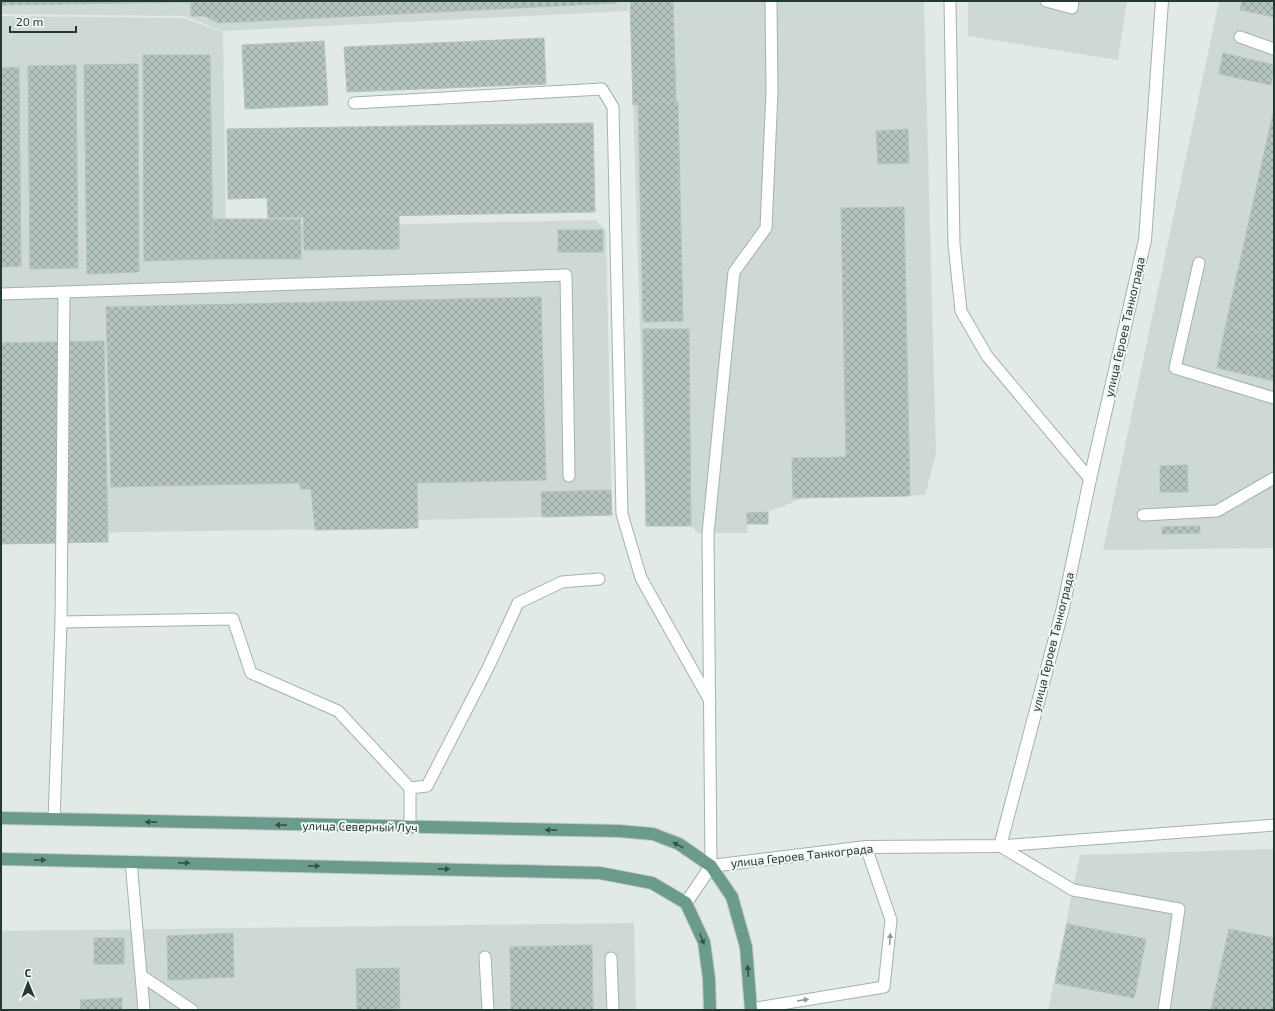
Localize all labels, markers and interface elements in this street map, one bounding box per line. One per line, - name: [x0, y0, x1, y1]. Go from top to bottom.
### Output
- scale bar: [10, 8, 76, 34]
- text: 20 m: [16, 14, 43, 28]
- street label: улица Героев Танкограда: [1101, 255, 1148, 398]
- street label: улица Героев Танкограда: [1028, 571, 1077, 713]
- street label: улица Северный Луч: [302, 818, 418, 835]
- one-way arrow: [144, 819, 157, 825]
- one-way arrow: [274, 822, 287, 828]
- one-way arrow: [544, 827, 557, 833]
- street label: улица Героев Танкограда: [730, 841, 874, 870]
- one-way arrow: [673, 842, 684, 848]
- one-way arrow: [34, 857, 47, 863]
- one-way arrow: [178, 859, 190, 866]
- one-way arrow: [308, 863, 321, 869]
- one-way arrow: [438, 866, 450, 873]
- one-way arrow: [699, 933, 705, 944]
- one-way arrow: [886, 933, 893, 945]
- north arrow: [8, 963, 48, 1003]
- one-way arrow: [744, 965, 751, 977]
- text: С: [24, 966, 32, 979]
- one-way arrow: [797, 997, 809, 1003]

